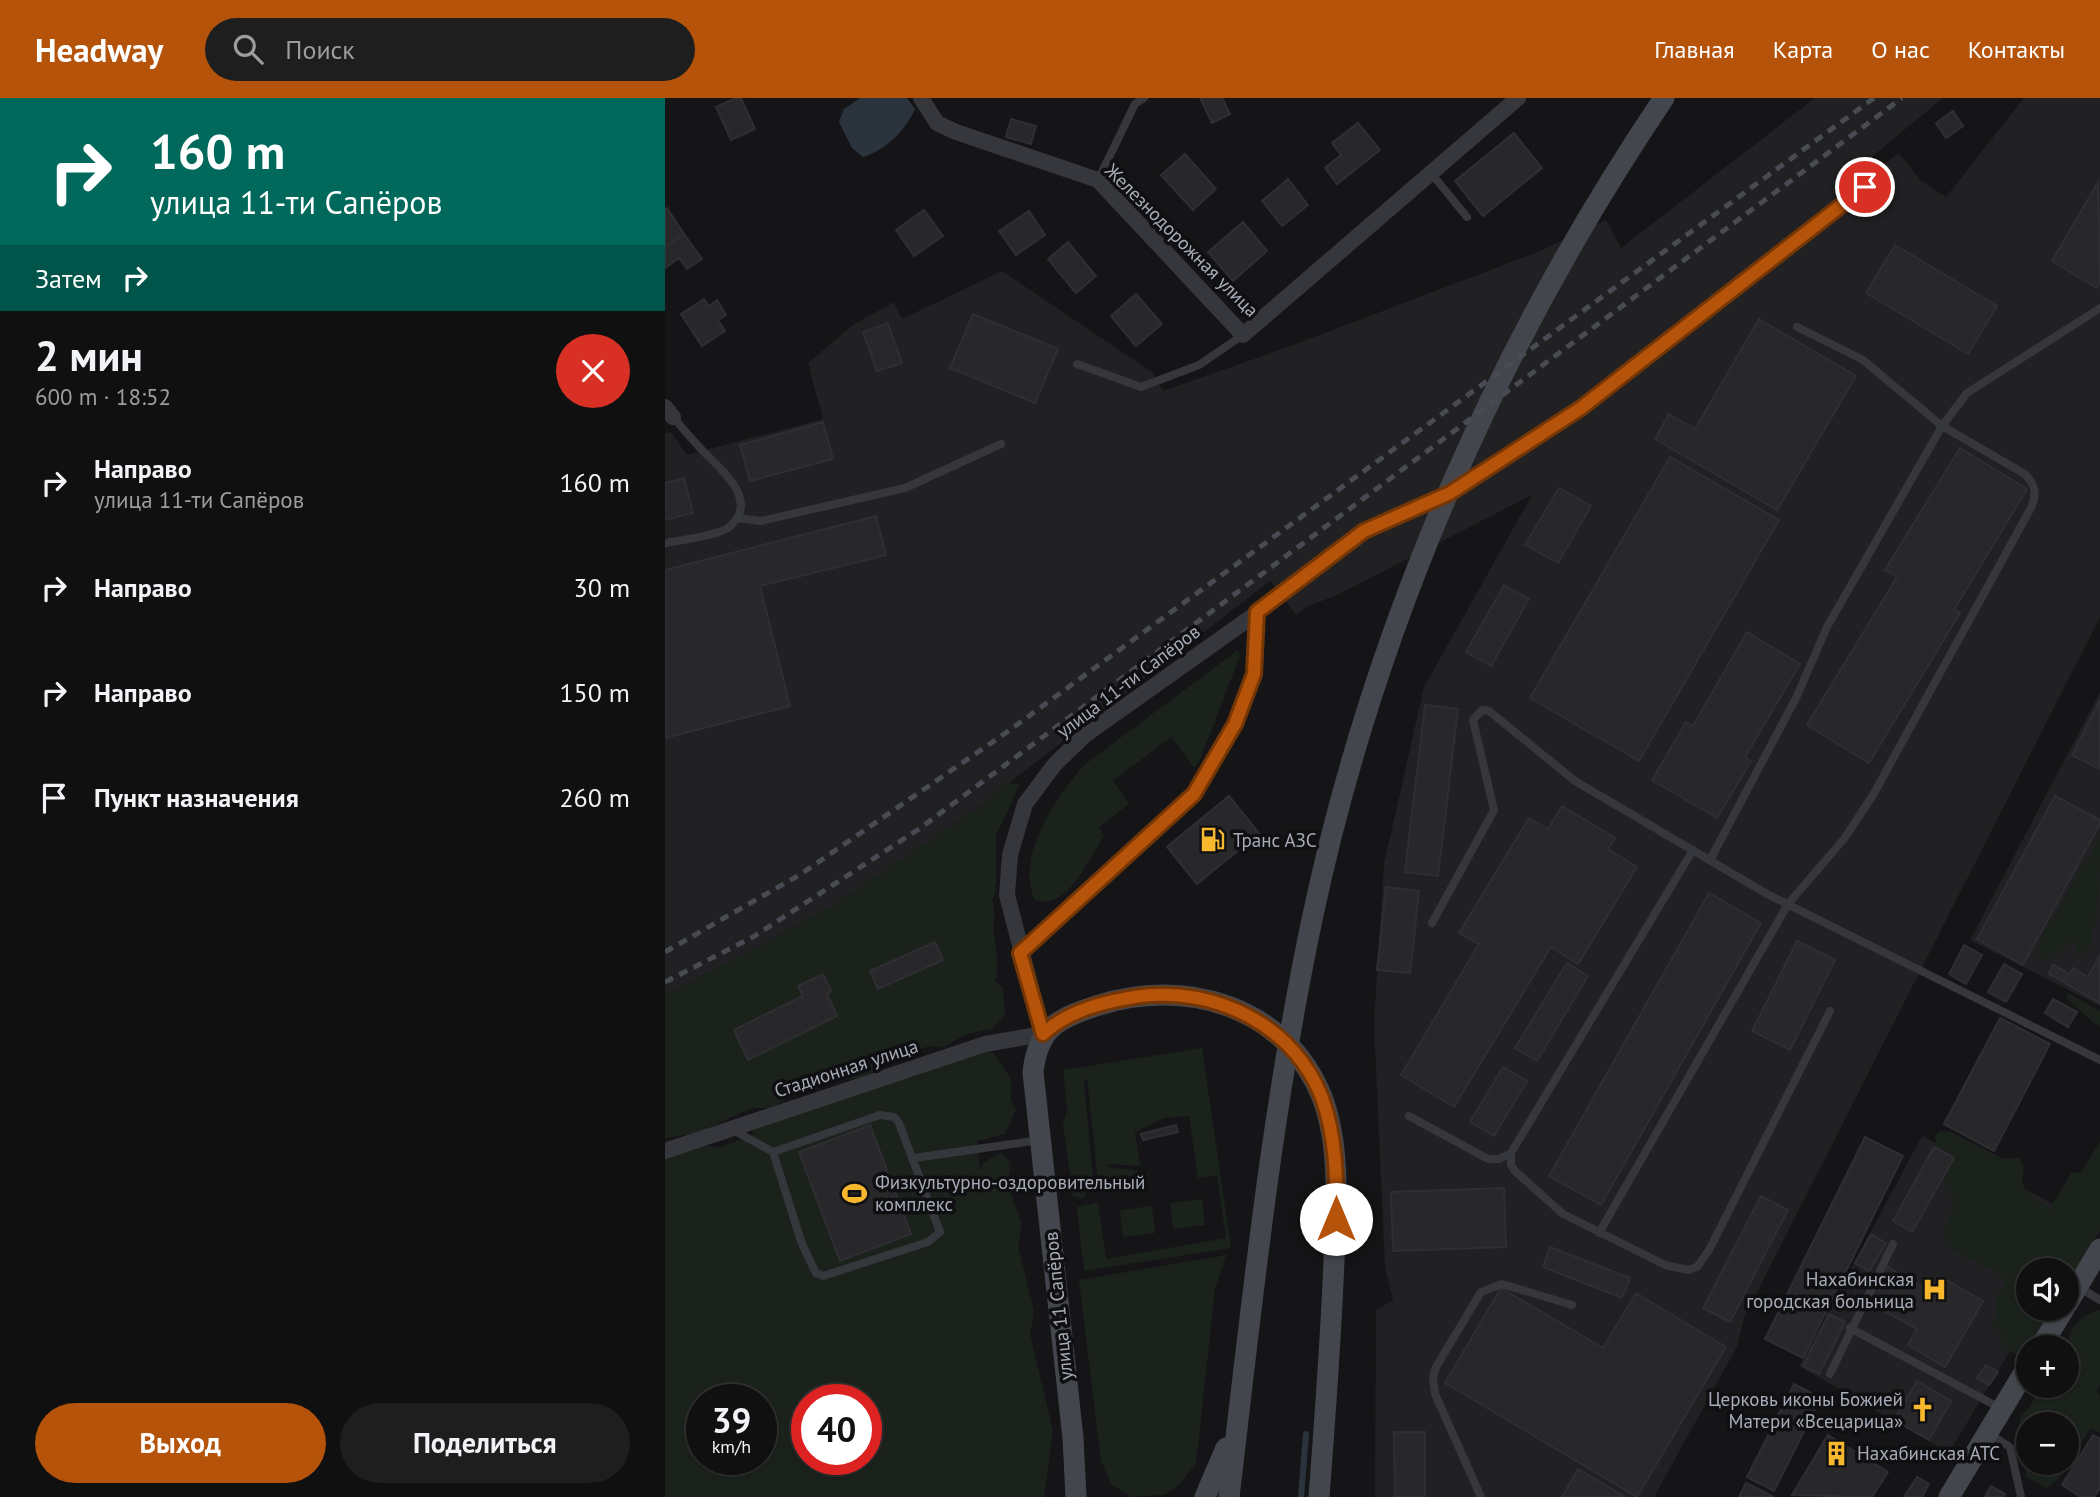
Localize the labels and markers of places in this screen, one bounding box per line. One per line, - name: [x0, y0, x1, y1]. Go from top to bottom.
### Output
- pin: [1835, 157, 1895, 217]
- fuel station icon: Транс АЗС: [1199, 826, 1227, 854]
- place label: Транс АЗС: [1233, 828, 1317, 852]
- place label: Физкультурно-оздоровительный комплекс: [875, 1170, 1145, 1216]
- sports icon: Физкультурно-оздоровительный комплекс: [841, 1179, 869, 1207]
- place label: Нахабинская городская больница: [1746, 1267, 1914, 1313]
- hospital icon: Нахабинская городская больница: [1920, 1276, 1948, 1304]
- place label: Церковь иконы Божией Матери «Всецарица»: [1708, 1387, 1903, 1433]
- church icon: Церковь иконы Божией Матери «Всецарица»: [1909, 1396, 1937, 1424]
- building icon: Нахабинская АТС: [1823, 1439, 1851, 1467]
- place label: Нахабинская АТС: [1857, 1441, 2000, 1465]

